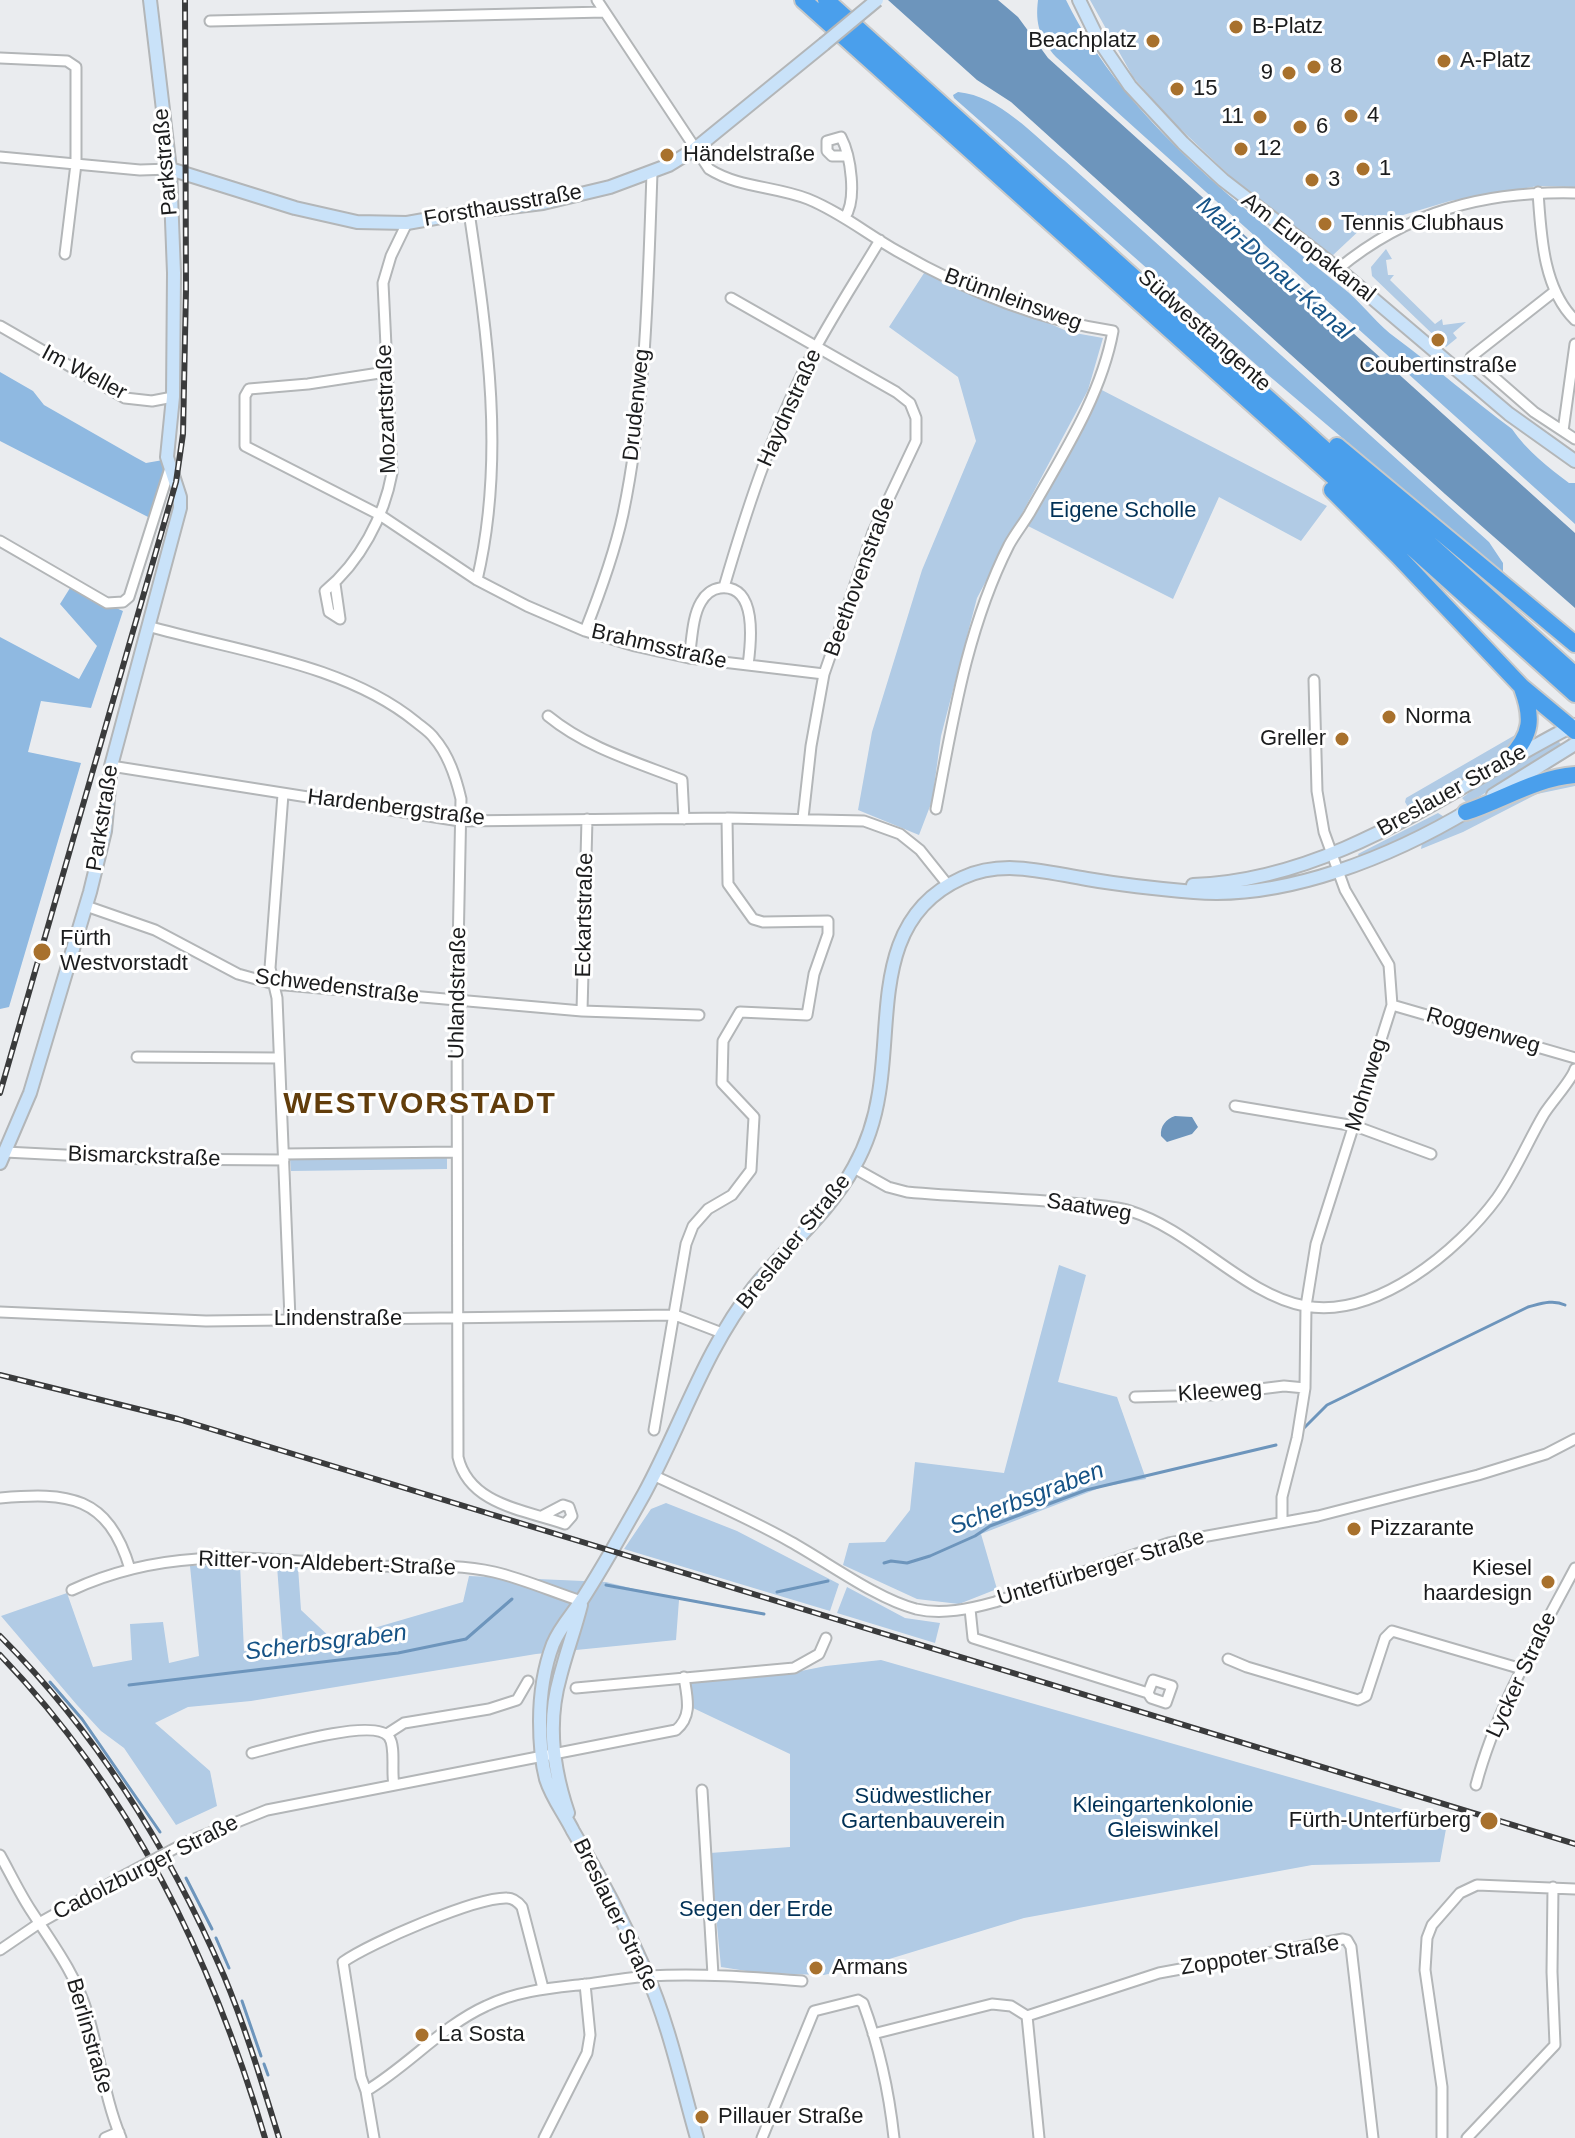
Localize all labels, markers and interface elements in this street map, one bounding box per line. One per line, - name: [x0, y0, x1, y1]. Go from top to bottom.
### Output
- place label: B-Platz: [1252, 14, 1323, 40]
- marker: B-Platz: [1227, 18, 1245, 36]
- place label: Beachplatz: [1028, 28, 1137, 54]
- marker: Beachplatz: [1144, 32, 1162, 50]
- place label: A-Platz: [1460, 48, 1531, 74]
- marker: A-Platz: [1435, 52, 1453, 70]
- place label: 8: [1330, 54, 1342, 80]
- marker: 8: [1305, 58, 1323, 76]
- place label: 9: [1261, 60, 1273, 86]
- marker: 9: [1280, 64, 1298, 82]
- place label: 15: [1193, 76, 1217, 102]
- marker: 15: [1168, 80, 1186, 98]
- place label: 4: [1367, 103, 1379, 129]
- place label: 11: [1221, 104, 1244, 130]
- street label: Parkstraße: [148, 107, 184, 217]
- marker: 4: [1342, 107, 1360, 125]
- marker: 11: [1251, 108, 1269, 126]
- place label: 6: [1316, 114, 1328, 140]
- marker: 6: [1291, 118, 1309, 136]
- place label: 12: [1257, 136, 1281, 162]
- marker: 12: [1232, 140, 1250, 158]
- place label: Händelstraße: [683, 142, 815, 168]
- marker: Händelstraße: [658, 146, 676, 164]
- place label: 1: [1379, 156, 1391, 182]
- marker: 1: [1354, 160, 1372, 178]
- place label: 3: [1328, 167, 1340, 193]
- marker: 3: [1303, 171, 1321, 189]
- street label: Forsthausstraße: [422, 179, 584, 233]
- street label: Am Europakanal: [1236, 188, 1380, 308]
- water label: Main-Donau-Kanal: [1190, 191, 1358, 347]
- place label: Tennis Clubhaus: [1341, 211, 1504, 237]
- marker: Tennis Clubhaus: [1316, 215, 1334, 233]
- street label: Brünnleinsweg: [941, 263, 1085, 337]
- street label: Südwesttangente: [1132, 264, 1276, 398]
- marker: Coubertinstraße: [1429, 331, 1447, 349]
- street label: Im Weller: [37, 340, 131, 406]
- street label: Mozartstraße: [372, 344, 402, 474]
- street label: Haydnstraße: [752, 345, 828, 471]
- street label: Drudenweg: [618, 348, 656, 462]
- place label: Coubertinstraße: [1359, 353, 1517, 379]
- street label: Beethovenstraße: [819, 494, 901, 660]
- park label: Eigene Scholle: [1050, 498, 1196, 524]
- street label: Brahmsstraße: [589, 619, 729, 675]
- place label: Norma: [1405, 704, 1471, 730]
- marker: Norma: [1380, 708, 1398, 726]
- place label: Greller: [1260, 726, 1326, 752]
- marker: Greller: [1333, 730, 1351, 748]
- street label: Breslauer Straße: [1373, 739, 1531, 843]
- street label: Parkstraße: [82, 763, 124, 873]
- street label: Hardenbergstraße: [306, 784, 486, 832]
- street label: Eckartstraße: [571, 852, 599, 978]
- place label: Fürth Westvorstadt: [60, 926, 188, 978]
- street label: Uhlandstraße: [444, 927, 472, 1059]
- marker: Fürth Westvorstadt: [31, 941, 53, 963]
- street label: Schwedenstraße: [253, 964, 421, 1010]
- street label: Roggenweg: [1423, 1002, 1543, 1060]
- street label: Mohnweg: [1340, 1036, 1394, 1134]
- district label: WESTVORSTADT: [283, 1087, 557, 1123]
- street label: Bismarckstraße: [67, 1141, 221, 1173]
- street label: Breslauer Straße: [731, 1169, 857, 1315]
- street label: Saatweg: [1045, 1188, 1133, 1228]
- street label: Lindenstraße: [274, 1306, 402, 1332]
- street label: Kleeweg: [1177, 1376, 1263, 1408]
- water label: Scherbsgraben: [946, 1456, 1108, 1542]
- place label: Pizzarante: [1370, 1516, 1474, 1542]
- marker: Pizzarante: [1345, 1520, 1363, 1538]
- street label: Unterfürberger Straße: [994, 1524, 1208, 1612]
- street label: Ritter-von-Aldebert-Straße: [198, 1546, 456, 1582]
- place label: Kiesel haardesign: [1423, 1556, 1532, 1608]
- marker: Kiesel haardesign: [1539, 1573, 1557, 1591]
- street label: Lycker Straße: [1481, 1608, 1563, 1742]
- water label: Scherbsgraben: [243, 1619, 409, 1667]
- park label: Südwestlicher Gartenbauverein: [841, 1784, 1005, 1836]
- park label: Kleingartenkolonie Gleiswinkel: [1072, 1793, 1254, 1844]
- place label: Fürth-Unterfürberg: [1289, 1808, 1471, 1834]
- street label: Cadolzburger Straße: [49, 1810, 243, 1926]
- marker: Fürth-Unterfürberg: [1478, 1810, 1500, 1832]
- street label: Breslauer Straße: [567, 1834, 663, 1996]
- park label: Segen der Erde: [679, 1897, 833, 1923]
- street label: Zoppoter Straße: [1179, 1930, 1341, 1982]
- place label: Armans: [832, 1955, 908, 1981]
- marker: Armans: [807, 1959, 825, 1977]
- street label: Berlinstraße: [60, 1975, 118, 2097]
- place label: La Sosta: [438, 2022, 525, 2048]
- marker: La Sosta: [413, 2026, 431, 2044]
- place label: Pillauer Straße: [718, 2104, 864, 2130]
- marker: Pillauer Straße: [693, 2108, 711, 2126]

